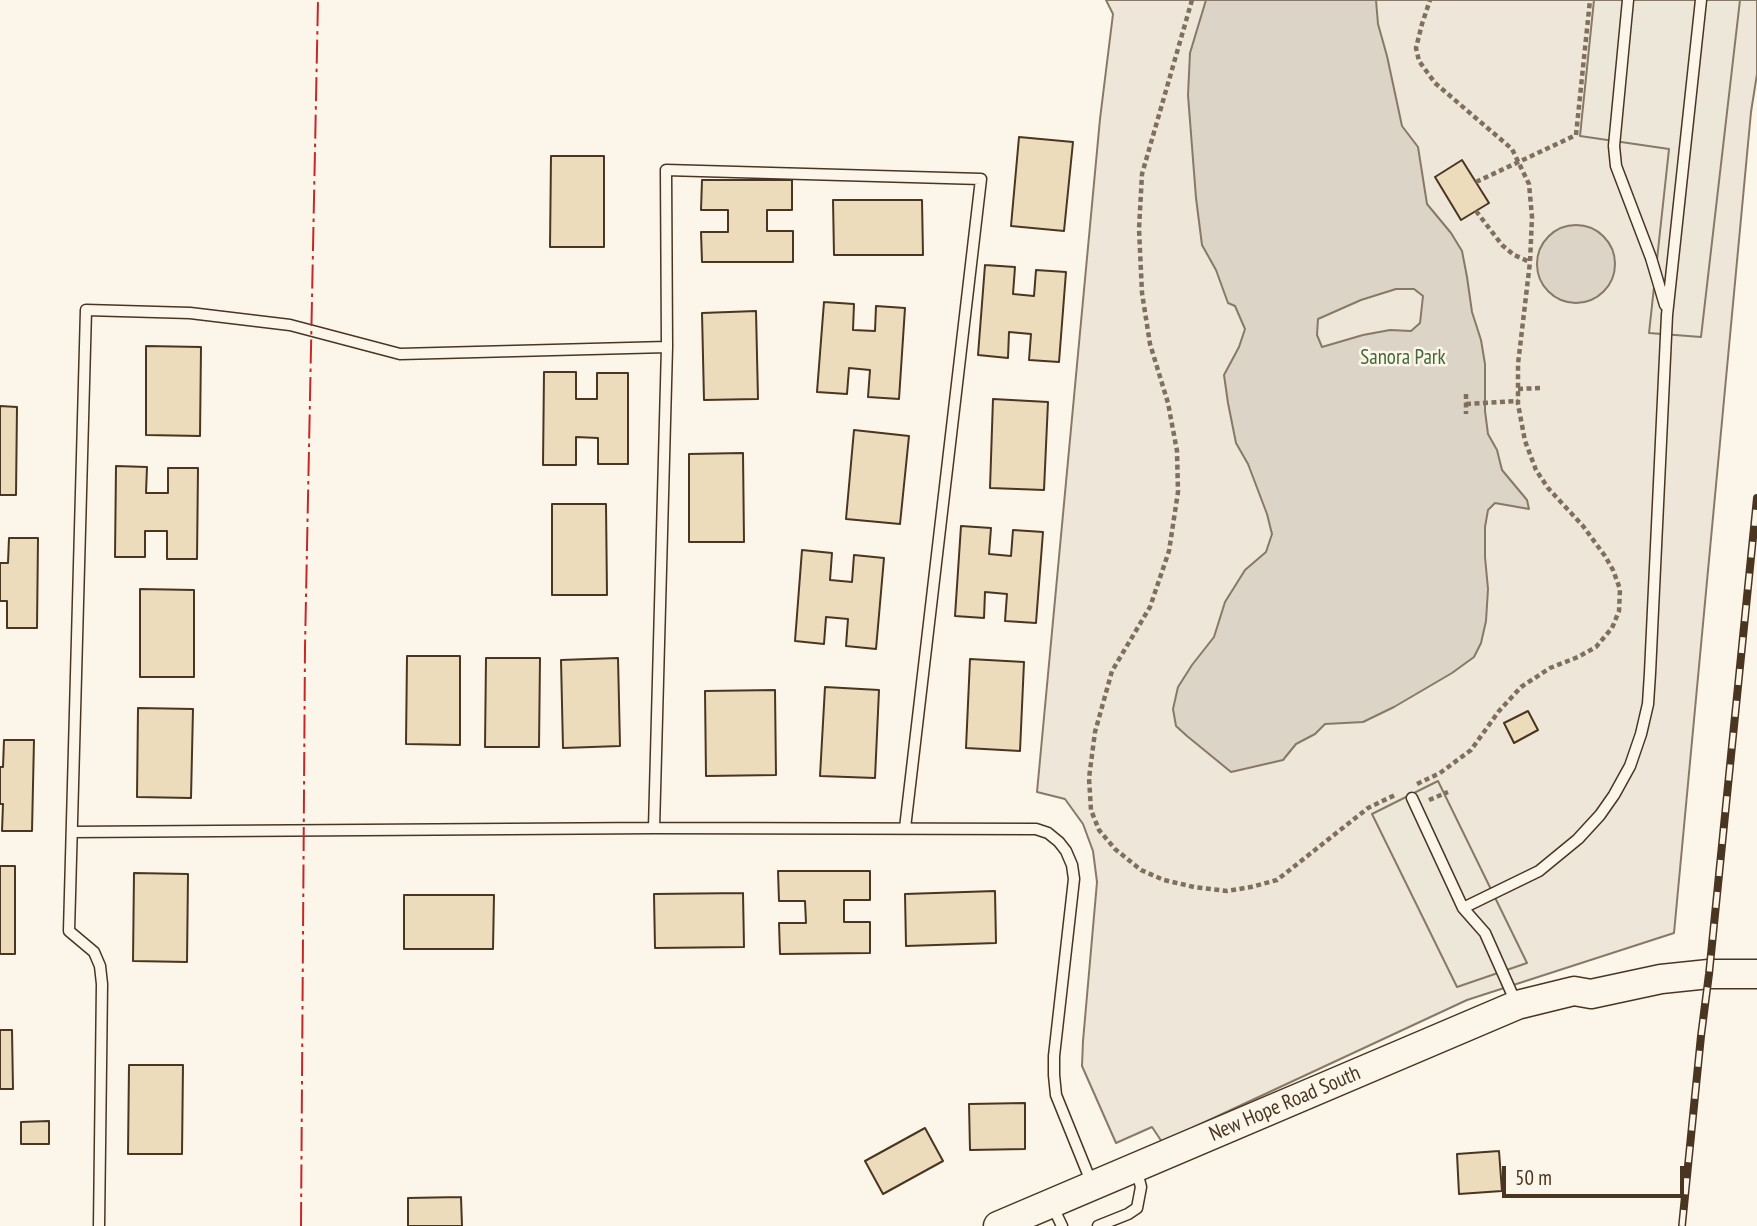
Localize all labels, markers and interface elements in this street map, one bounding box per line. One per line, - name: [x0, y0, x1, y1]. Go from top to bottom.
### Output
- park label: Sanora Park: [1360, 345, 1446, 371]
- street label: New Hope Road South: [1206, 1061, 1364, 1147]
- scale bar: [1505, 1152, 1687, 1196]
- text: 50 m: [1515, 1164, 1552, 1191]

